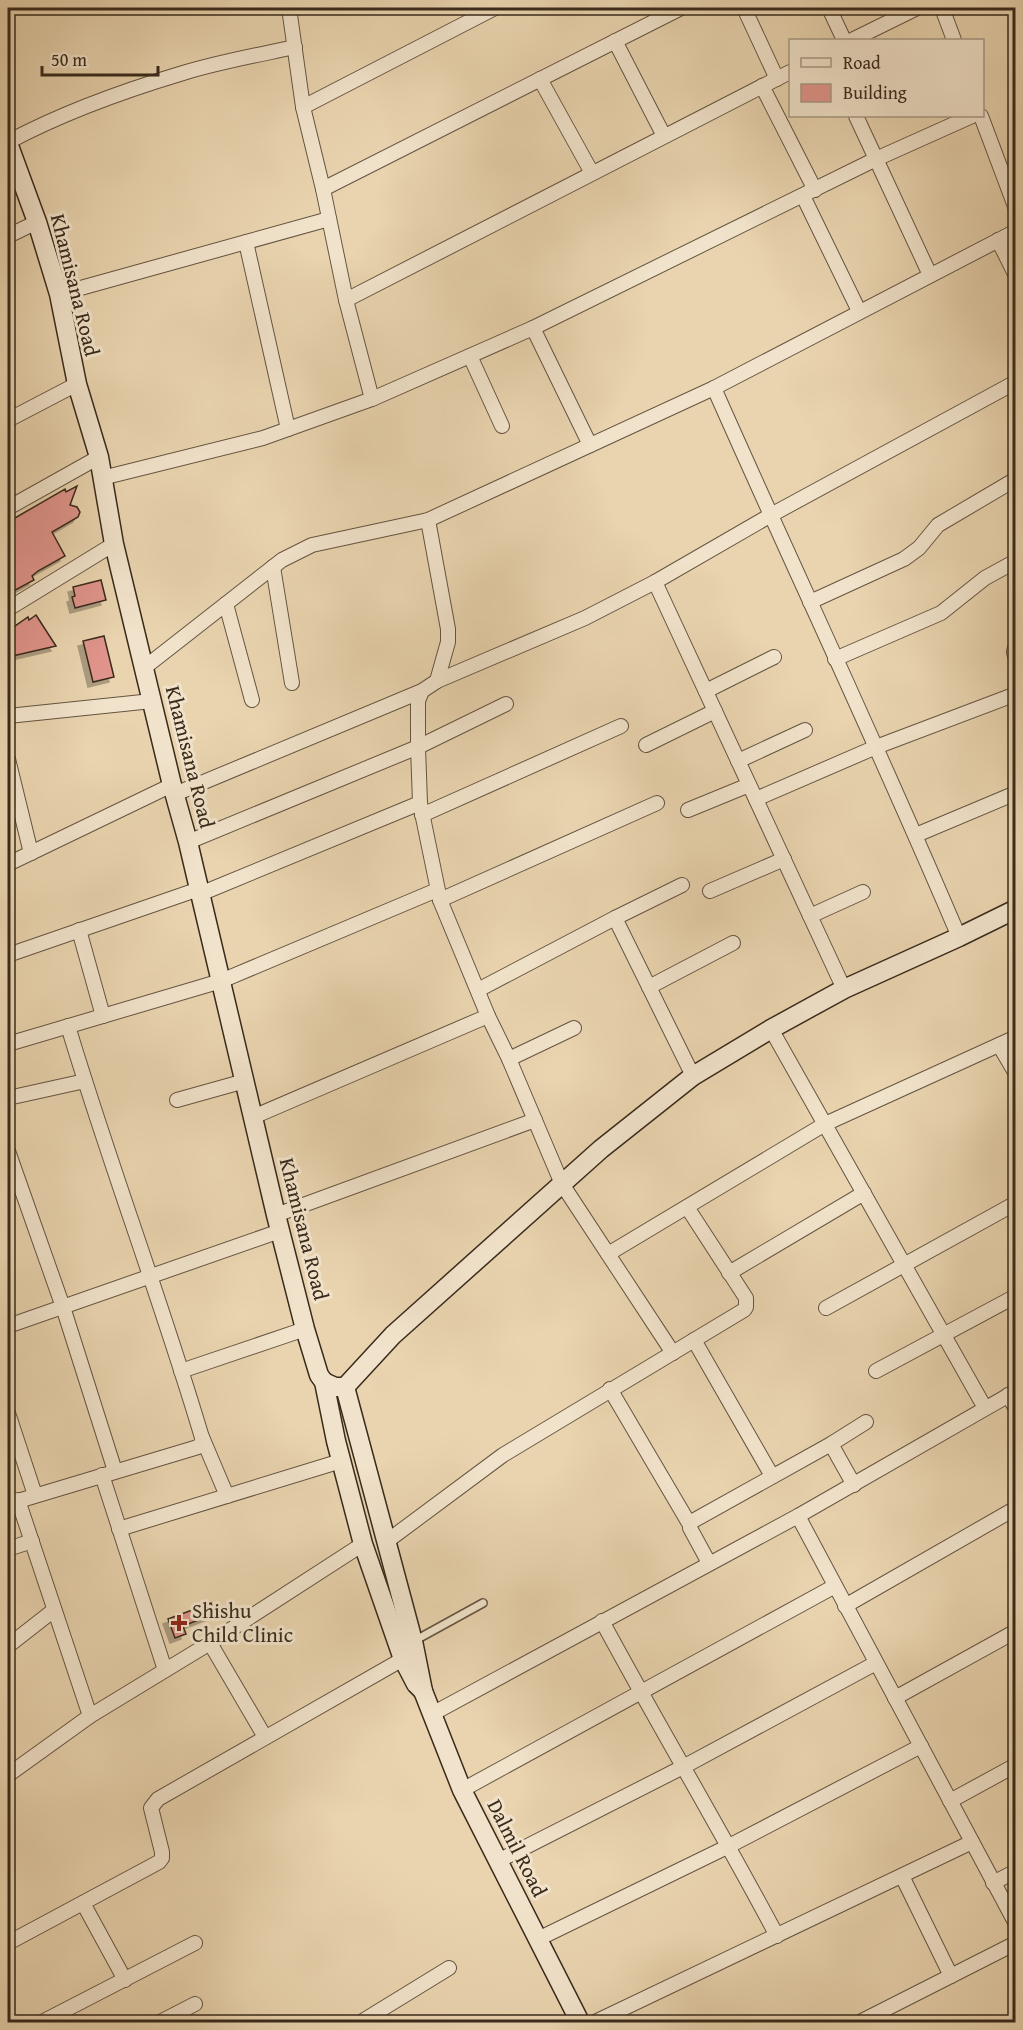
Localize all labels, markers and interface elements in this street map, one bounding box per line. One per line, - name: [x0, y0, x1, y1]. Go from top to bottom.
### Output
- scale bar: [42, 39, 158, 77]
- legend: [789, 39, 984, 117]
- text: 50 m: [51, 46, 87, 73]
- text: Road: [843, 49, 881, 76]
- text: Building: [843, 79, 907, 106]
- street label: Khamisana Road: [43, 210, 108, 360]
- street label: Khamisana Road: [158, 682, 223, 832]
- street label: Khamisana Road: [272, 1154, 337, 1304]
- place label: Shishu Child Clinic: [192, 1595, 293, 1650]
- marker: Shishu Child Clinic: [170, 1614, 188, 1632]
- street label: Dalmil Road: [480, 1793, 556, 1903]

